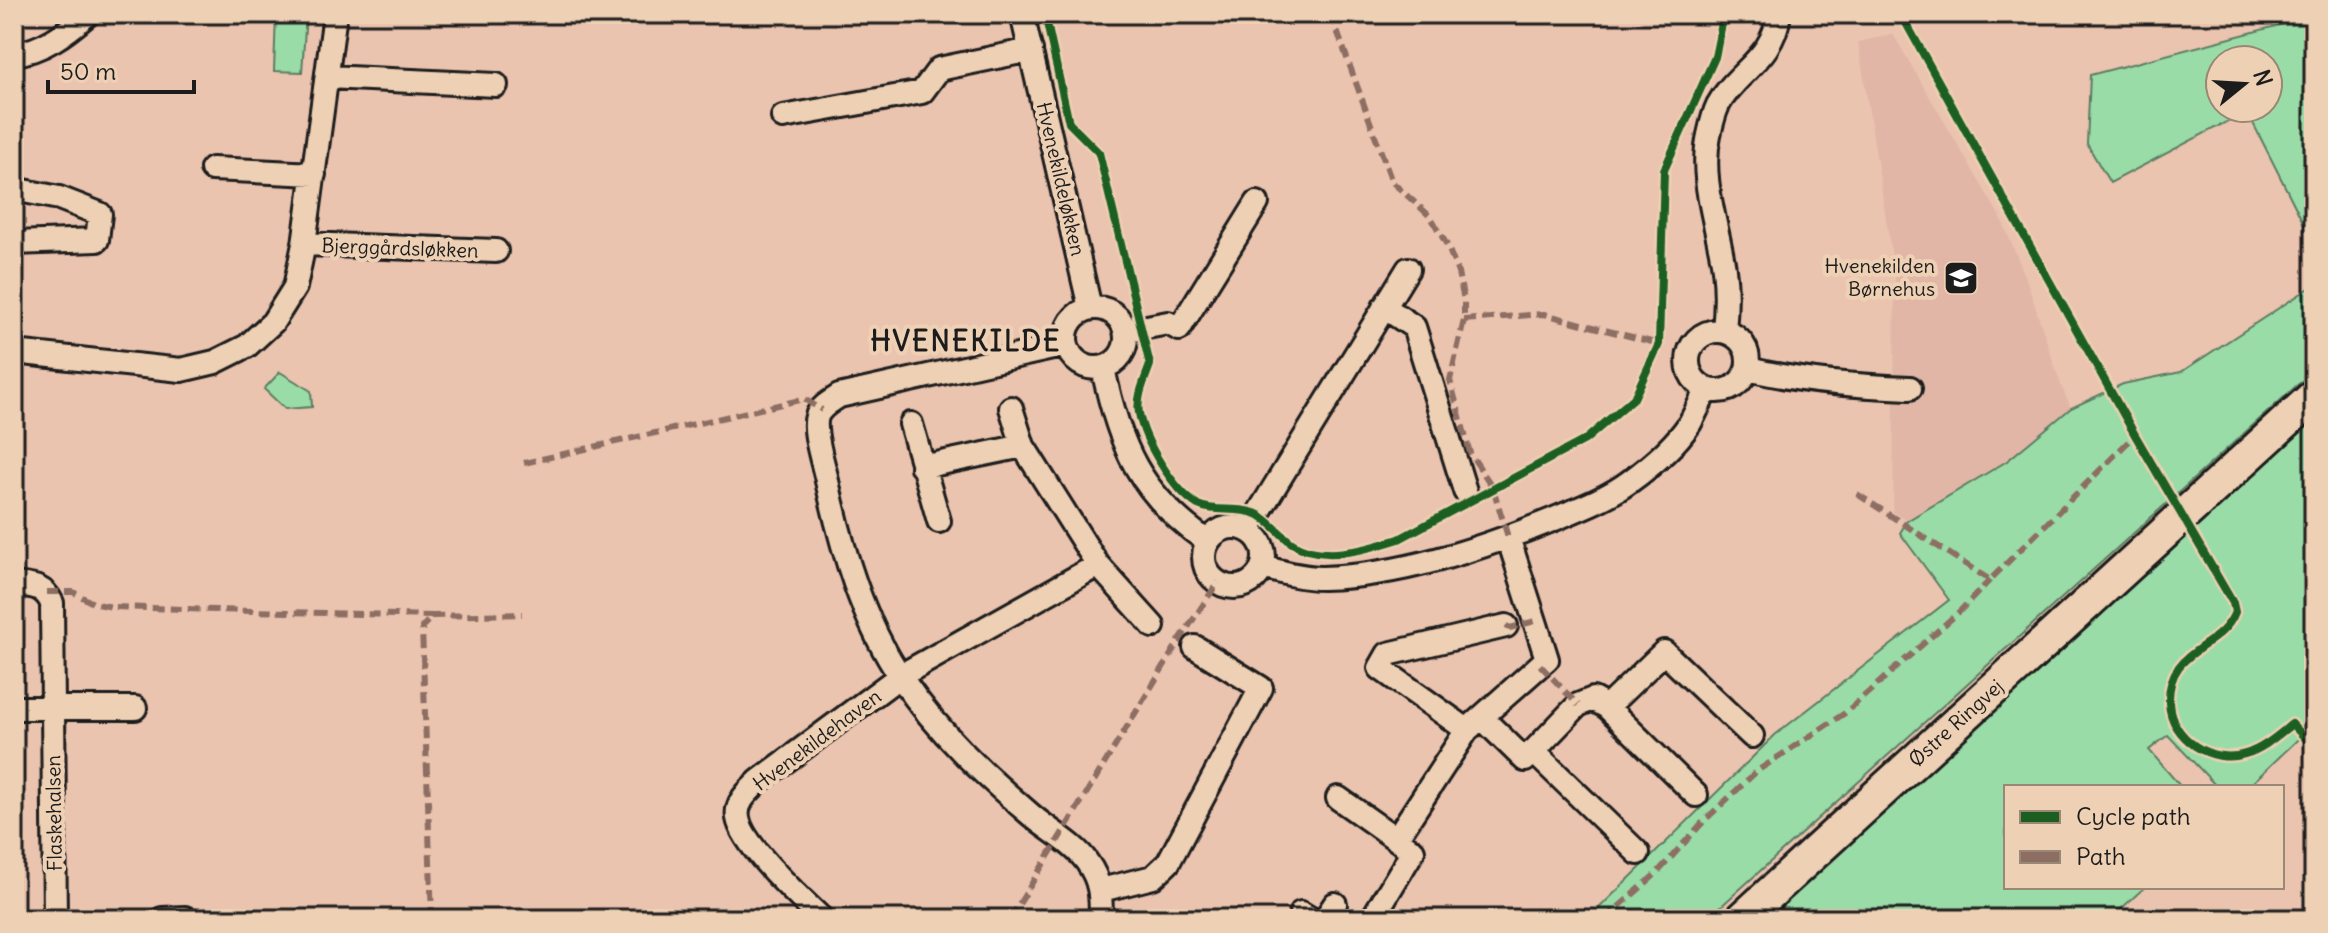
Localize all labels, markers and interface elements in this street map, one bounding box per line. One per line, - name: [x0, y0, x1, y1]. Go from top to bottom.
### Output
- scale bar: [48, 44, 194, 94]
- north arrow: [2204, 44, 2284, 124]
- text: 50 m: [60, 56, 116, 86]
- text: N: [2247, 66, 2279, 89]
- street label: Hvenekildeløkken: [1032, 100, 1091, 258]
- street label: Bjerggårdsløkken: [321, 232, 479, 263]
- place label: Hvenekilden Børnehus: [1825, 253, 1935, 301]
- school or university icon: Hvenekilden Børnehus: [1942, 259, 1980, 297]
- district label: HVENEKILDE: [871, 323, 1061, 359]
- street label: Østre Ringvej: [1903, 674, 2008, 772]
- street label: Hvenekildehaven: [748, 683, 886, 796]
- street label: Flaskehalsen: [40, 755, 67, 871]
- legend: [2004, 785, 2284, 889]
- text: Cycle path: [2076, 801, 2191, 831]
- text: Path: [2076, 841, 2126, 871]

